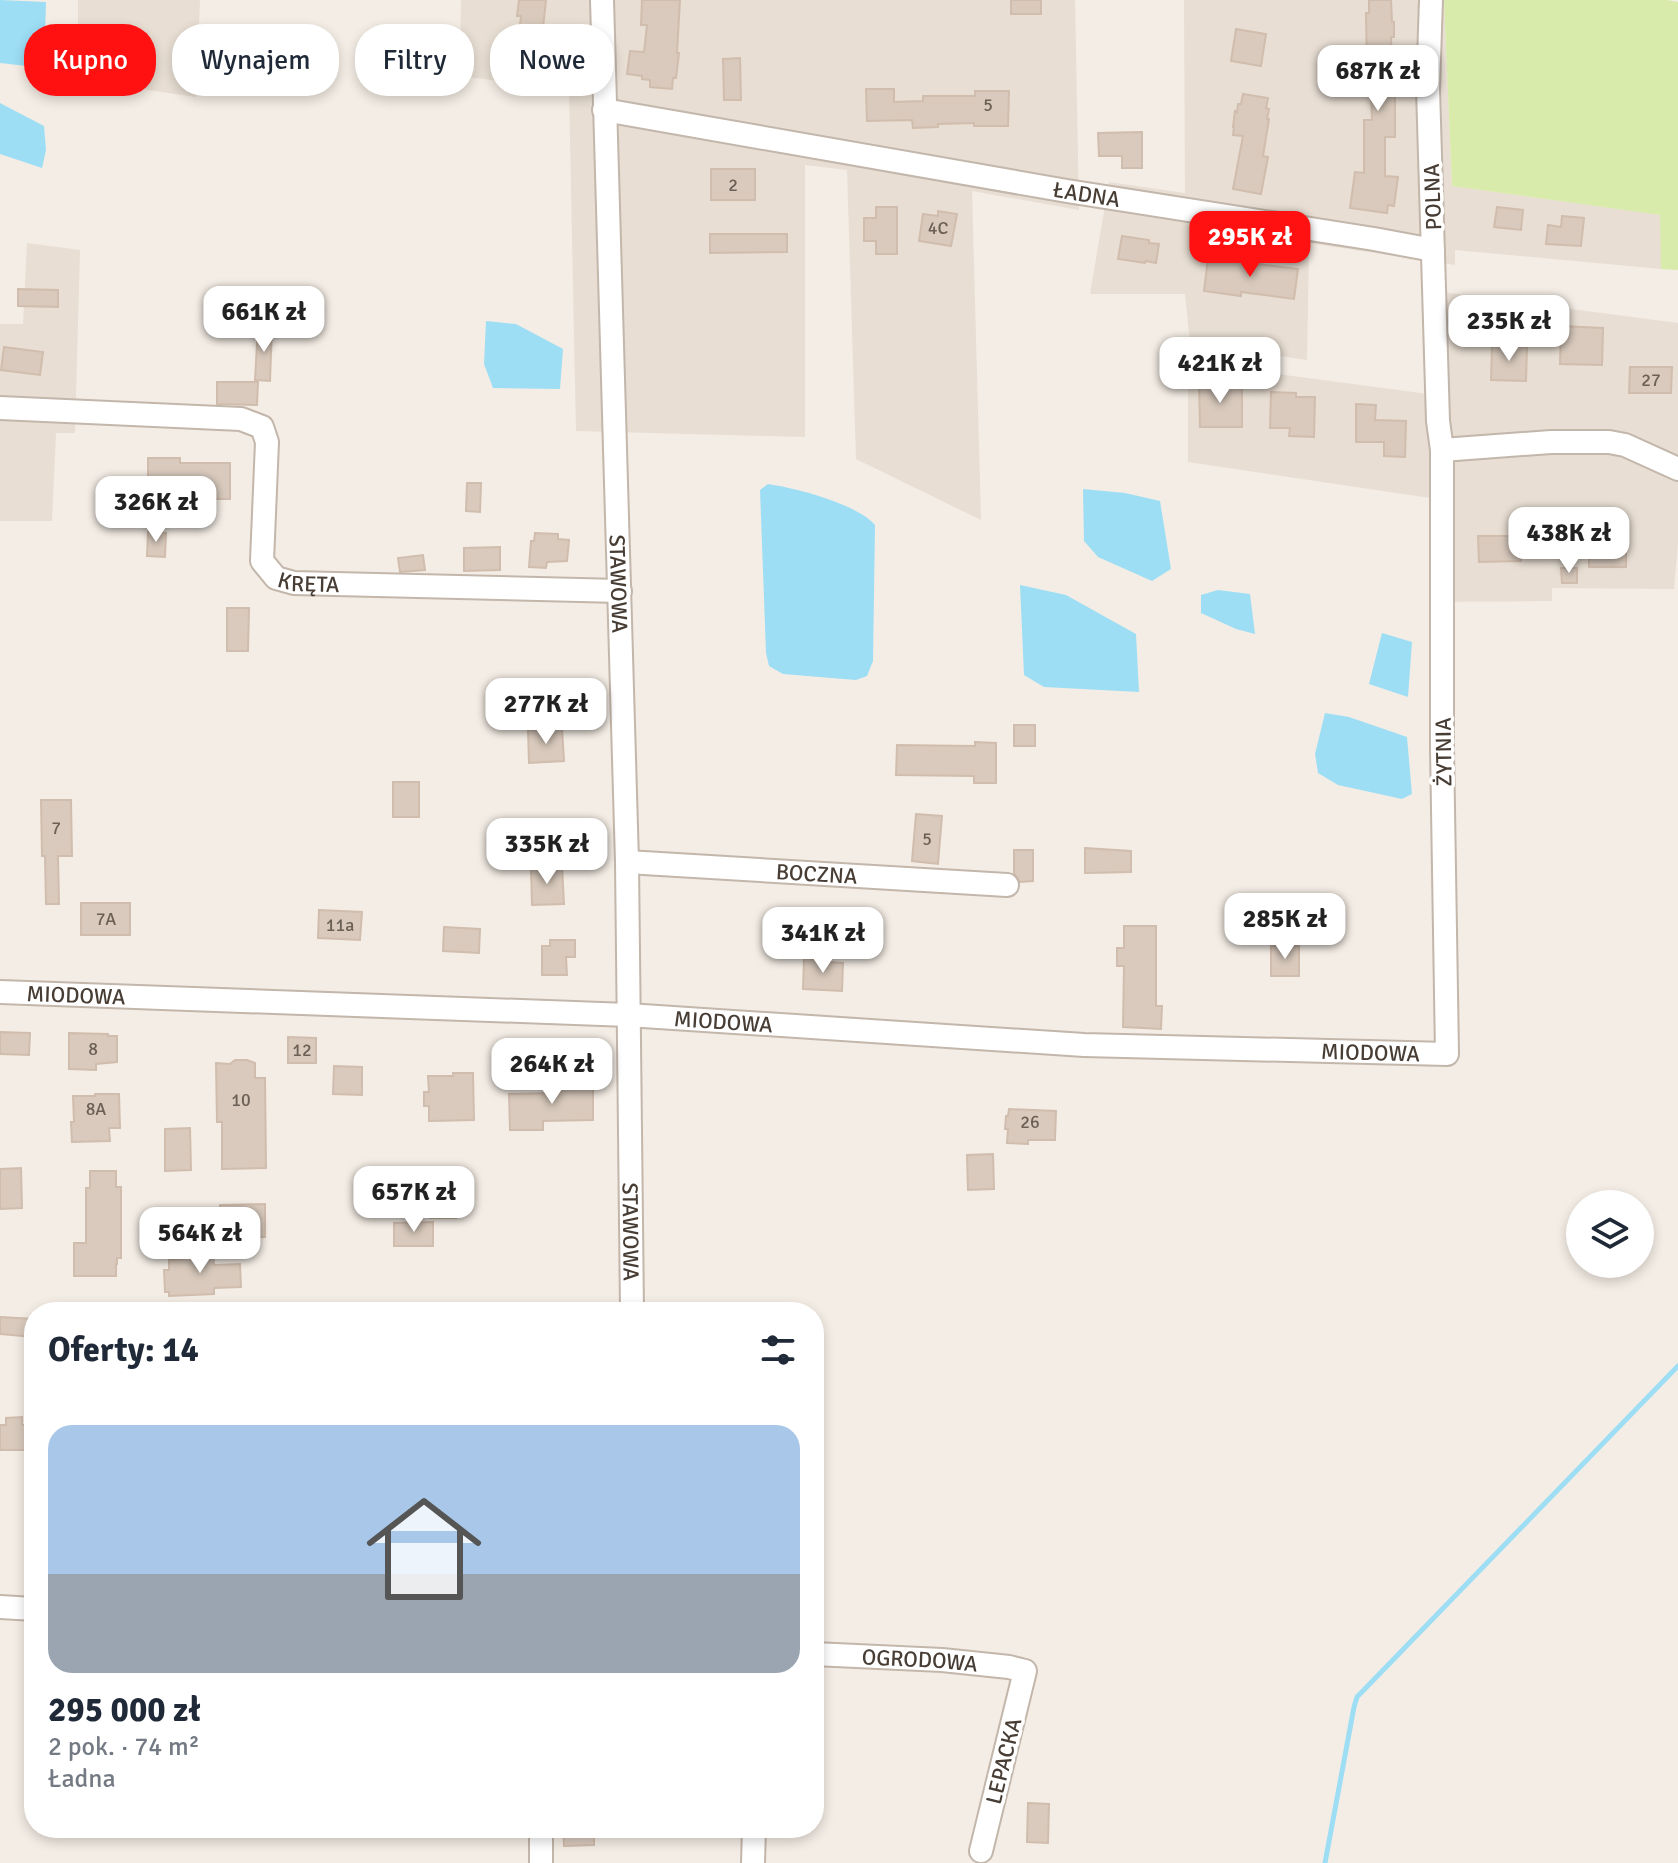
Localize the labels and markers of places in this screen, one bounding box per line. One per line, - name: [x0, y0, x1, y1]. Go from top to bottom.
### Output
- pin: 687K zł: [1304, 45, 1452, 113]
- pin: 295K zł: [1176, 211, 1324, 279]
- pin: 661K zł: [190, 286, 338, 354]
- pin: 235K zł: [1435, 295, 1583, 363]
- pin: 421K zł: [1146, 337, 1294, 405]
- pin: 326K zł: [82, 476, 230, 544]
- pin: 438K zł: [1495, 507, 1643, 575]
- pin: 277K zł: [472, 678, 620, 746]
- pin: 335K zł: [473, 818, 621, 886]
- pin: 285K zł: [1211, 893, 1359, 961]
- pin: 341K zł: [749, 907, 897, 975]
- pin: 264K zł: [478, 1038, 626, 1106]
- pin: 657K zł: [340, 1166, 488, 1234]
- pin: 564K zł: [126, 1207, 274, 1275]

